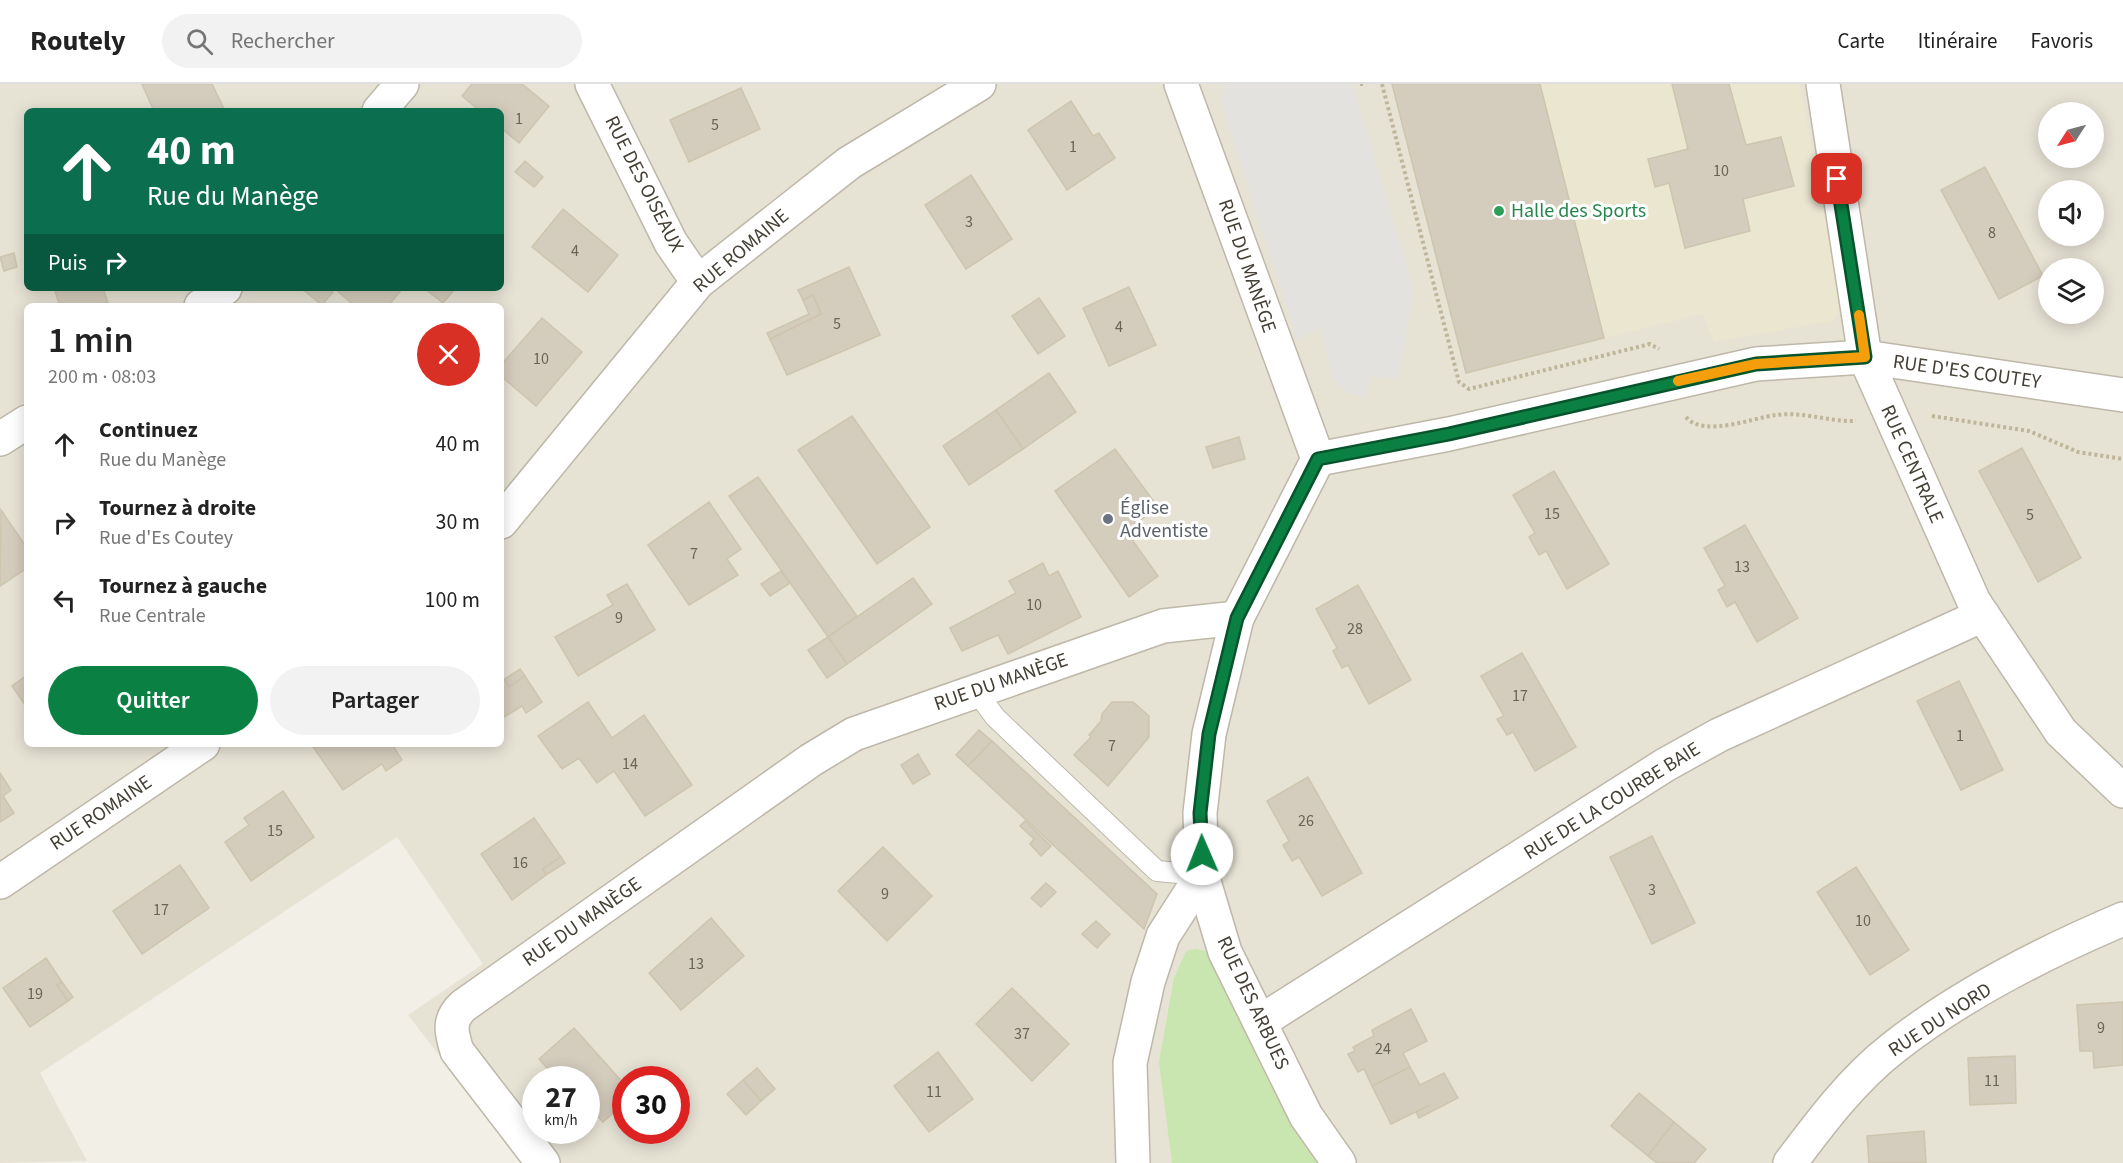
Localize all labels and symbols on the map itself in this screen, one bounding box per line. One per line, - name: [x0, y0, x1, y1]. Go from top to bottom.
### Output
- north arrow: [2038, 102, 2104, 168]
- house number: 1: [515, 108, 523, 130]
- street label: RUE DES OISEAUX: [598, 111, 690, 257]
- house number: 5: [711, 114, 719, 136]
- house number: 1: [1069, 136, 1077, 158]
- pin: [1811, 153, 1862, 204]
- house number: 10: [1713, 160, 1729, 182]
- street label: RUE DU MANÈGE: [1211, 195, 1283, 337]
- place label: Halle des Sports: [1511, 197, 1646, 225]
- street label: RUE ROMAINE: [687, 202, 795, 300]
- marker: Halle des Sports: [1492, 204, 1506, 218]
- house number: 3: [965, 211, 973, 233]
- house number: 8: [1988, 222, 1996, 244]
- house number: 4: [571, 240, 579, 262]
- house number: 5: [833, 313, 841, 335]
- house number: 4: [1115, 316, 1123, 338]
- house number: 10: [533, 348, 549, 370]
- street label: RUE D'ES COUTEY: [1891, 348, 2043, 396]
- street label: RUE CENTRALE: [1873, 400, 1951, 528]
- place label: Église Adventiste: [1120, 494, 1208, 545]
- house number: 15: [1544, 503, 1560, 525]
- house number: 5: [2026, 504, 2034, 526]
- marker: Église Adventiste: [1101, 512, 1115, 526]
- house number: 7: [690, 543, 698, 565]
- house number: 13: [1734, 556, 1750, 578]
- house number: 10: [1026, 594, 1042, 616]
- house number: 9: [615, 607, 623, 629]
- house number: 28: [1347, 618, 1363, 640]
- street label: RUE DU MANÈGE: [930, 646, 1072, 718]
- house number: 17: [1512, 685, 1528, 707]
- house number: 1: [1956, 725, 1964, 747]
- house number: 7: [1108, 735, 1116, 757]
- street label: RUE DE LA COURBE BAIE: [1518, 735, 1706, 867]
- house number: 14: [622, 753, 638, 775]
- street label: RUE ROMAINE: [44, 769, 158, 857]
- house number: 26: [1298, 810, 1314, 832]
- house number: 15: [267, 820, 283, 842]
- position arrow: [1170, 822, 1234, 886]
- house number: 16: [512, 852, 528, 874]
- street label: RUE DU MANÈGE: [517, 870, 647, 974]
- house number: 3: [1648, 879, 1656, 901]
- house number: 9: [881, 883, 889, 905]
- house number: 17: [153, 899, 169, 921]
- house number: 10: [1855, 910, 1871, 932]
- street label: RUE DES ARBUES: [1210, 932, 1296, 1074]
- house number: 13: [688, 953, 704, 975]
- street label: RUE DU NORD: [1883, 976, 1997, 1064]
- house number: 19: [27, 983, 43, 1005]
- house number: 9: [2097, 1017, 2105, 1039]
- house number: 37: [1014, 1023, 1030, 1045]
- house number: 24: [1375, 1038, 1391, 1060]
- speed limit sign: 30: [612, 1066, 690, 1144]
- house number: 11: [1984, 1070, 2000, 1092]
- house number: 11: [926, 1081, 942, 1103]

